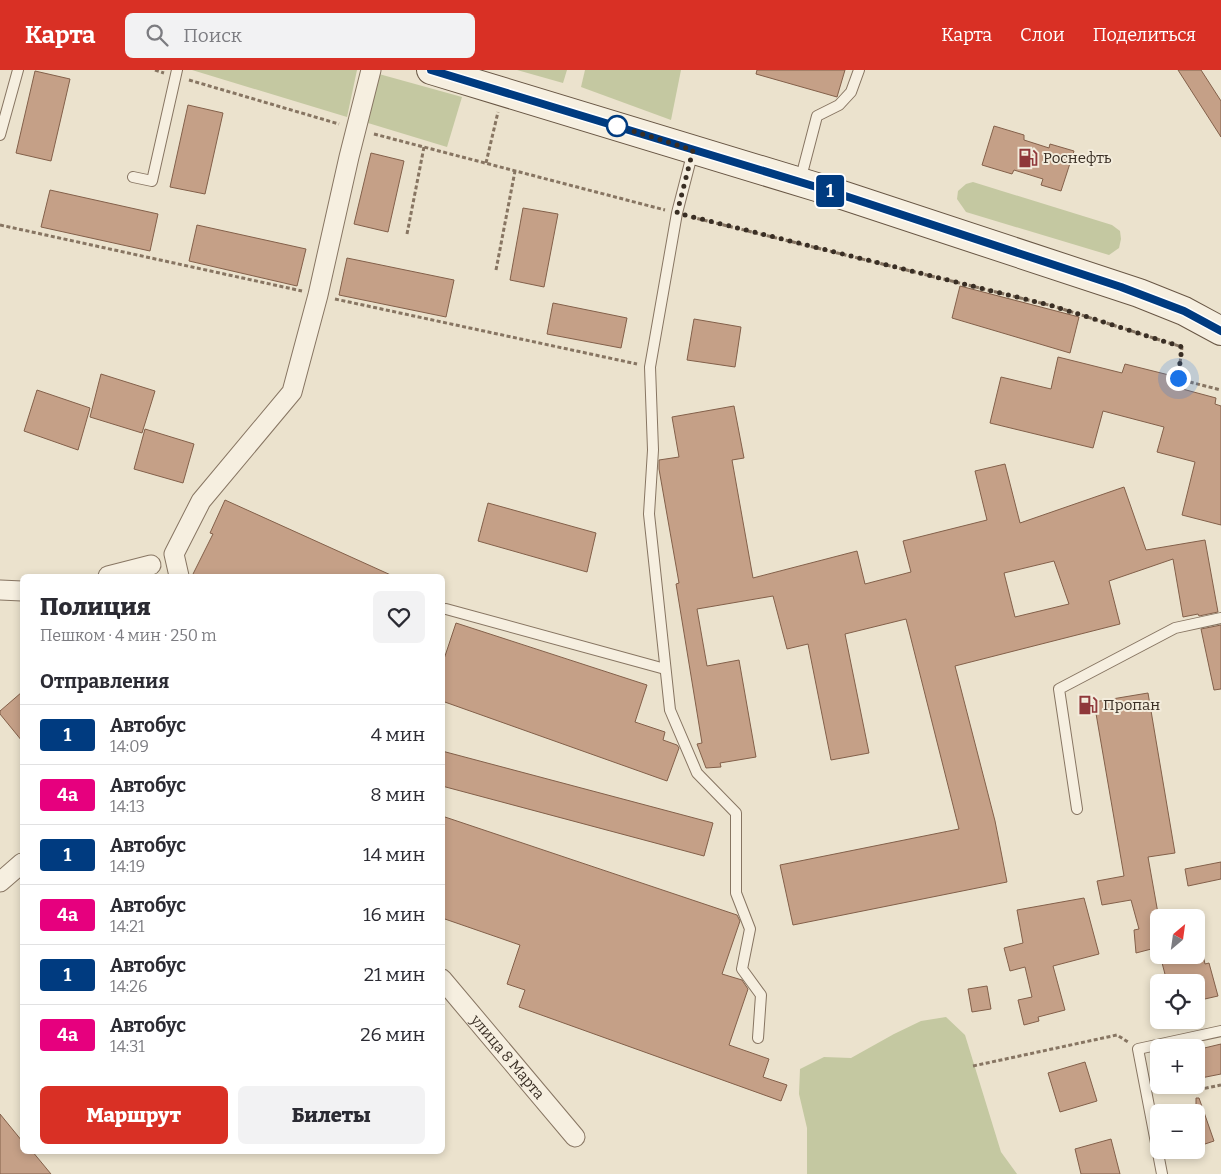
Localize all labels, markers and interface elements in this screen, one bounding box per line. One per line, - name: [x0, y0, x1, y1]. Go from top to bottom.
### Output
- search box: [125, 13, 475, 58]
- text: Карта: [25, 21, 95, 49]
- icon: search: [143, 21, 171, 49]
- text: Поиск: [183, 24, 242, 47]
- text: Карта: [941, 24, 992, 46]
- text: Слои: [1020, 24, 1065, 46]
- text: Поделиться: [1093, 24, 1196, 46]
- unlabelled marker: [606, 115, 628, 137]
- fuel station icon: Роснефть: [1017, 147, 1039, 169]
- place label: Роснефть: [1043, 149, 1112, 167]
- line badge: 1: [814, 175, 846, 207]
- text: 1: [826, 180, 834, 202]
- your location: [1166, 366, 1191, 391]
- button: heart: [373, 591, 425, 643]
- text: Полиция: [40, 593, 151, 621]
- text: Пешком · 4 мин · 250 m: [40, 626, 216, 645]
- text: Отправления: [40, 670, 169, 693]
- fuel station icon: Пропан: [1077, 694, 1099, 716]
- place label: Пропан: [1103, 696, 1160, 714]
- text: Автобус: [110, 714, 186, 737]
- text: 4 мин: [371, 723, 425, 746]
- text: 1: [64, 724, 71, 746]
- text: 14:09: [110, 737, 149, 756]
- text: Автобус: [110, 774, 186, 797]
- text: 8 мин: [370, 783, 425, 806]
- text: 4а: [57, 784, 78, 806]
- text: 14:13: [110, 797, 145, 816]
- text: Автобус: [110, 834, 186, 857]
- text: 14 мин: [363, 843, 425, 866]
- text: 1: [64, 844, 71, 866]
- text: 14:19: [110, 857, 145, 876]
- text: Автобус: [110, 894, 186, 917]
- text: 16 мин: [363, 903, 425, 926]
- text: 4а: [57, 904, 78, 926]
- north arrow: [1150, 909, 1205, 964]
- map controls: [1150, 909, 1205, 1159]
- text: 14:21: [110, 917, 144, 936]
- text: Автобус: [110, 954, 186, 977]
- text: 21 мин: [364, 963, 425, 986]
- text: 1: [64, 964, 71, 986]
- button: locate: [1150, 974, 1205, 1029]
- text: 14:26: [110, 977, 147, 996]
- street label: улица 8 Марта: [466, 1010, 548, 1103]
- text: Автобус: [110, 1014, 186, 1037]
- text: 26 мин: [360, 1023, 425, 1046]
- text: 4а: [57, 1024, 78, 1046]
- text: 14:31: [110, 1037, 145, 1056]
- button: +: [1150, 1039, 1205, 1094]
- button: Маршрут: [40, 1086, 228, 1144]
- button: Билеты: [238, 1086, 425, 1144]
- button: −: [1150, 1104, 1205, 1159]

